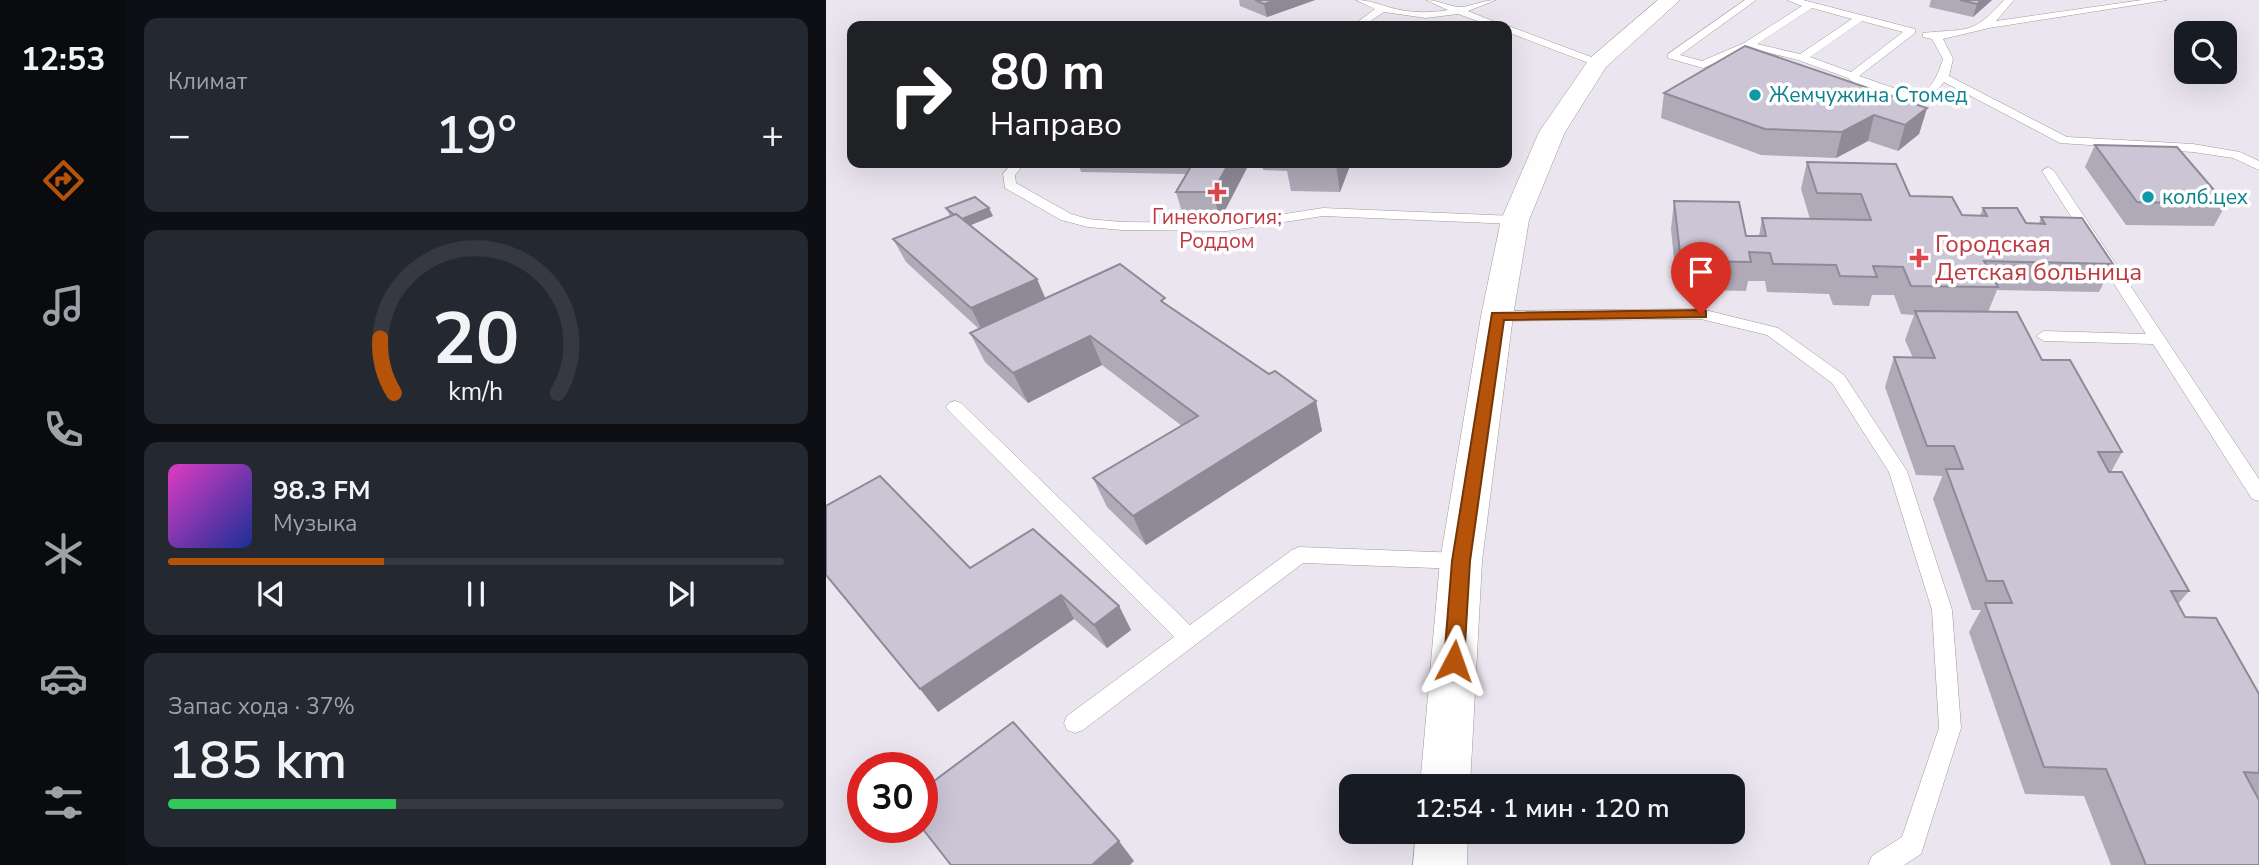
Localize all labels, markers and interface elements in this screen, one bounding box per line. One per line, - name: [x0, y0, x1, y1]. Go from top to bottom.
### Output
- map controls: [2174, 21, 2237, 84]
- button: search: [2174, 21, 2237, 84]
- text: 12:53: [21, 38, 105, 81]
- text: 80 m: [990, 39, 1105, 106]
- icon: right: [875, 49, 966, 140]
- text: Климат: [168, 66, 247, 97]
- place label: Жемчужина Стомед: [1769, 81, 1968, 109]
- marker: Жемчужина Стомед: [1747, 87, 1763, 103]
- text: 19°: [435, 100, 517, 171]
- text: Направо: [990, 103, 1122, 146]
- text: −: [168, 110, 191, 161]
- text: +: [761, 110, 784, 161]
- icon: directions: [39, 156, 88, 205]
- marker: Гинекология; Роддом: [1207, 182, 1227, 202]
- place label: колб.цех: [2162, 183, 2248, 211]
- marker: колб.цех: [2140, 189, 2156, 205]
- place label: Гинекология; Роддом: [1152, 203, 1282, 255]
- place label: Городская Детская больница: [1935, 228, 2142, 288]
- pin: [1671, 242, 1731, 314]
- marker: Городская Детская больница: [1909, 248, 1929, 268]
- icon: arrive: [1682, 253, 1720, 291]
- icon: music: [39, 281, 88, 330]
- text: 20: [432, 289, 520, 389]
- text: km/h: [448, 374, 504, 408]
- icon: phone: [39, 405, 88, 454]
- text: 98.3 FM: [273, 473, 370, 508]
- text: Музыка: [273, 508, 357, 539]
- icon: climate: [39, 529, 88, 578]
- icon: previous: [252, 575, 290, 613]
- icon: pause: [457, 575, 495, 613]
- icon: next: [662, 575, 700, 613]
- position arrow: [1417, 624, 1491, 698]
- icon: car: [39, 654, 88, 703]
- text: Запас хода · 37%: [168, 691, 355, 722]
- text: 185 km: [168, 725, 347, 796]
- speed limit sign: 30: [847, 752, 938, 843]
- icon: filters: [39, 778, 88, 827]
- text: 12:54 · 1 мин · 120 m: [1414, 791, 1670, 826]

